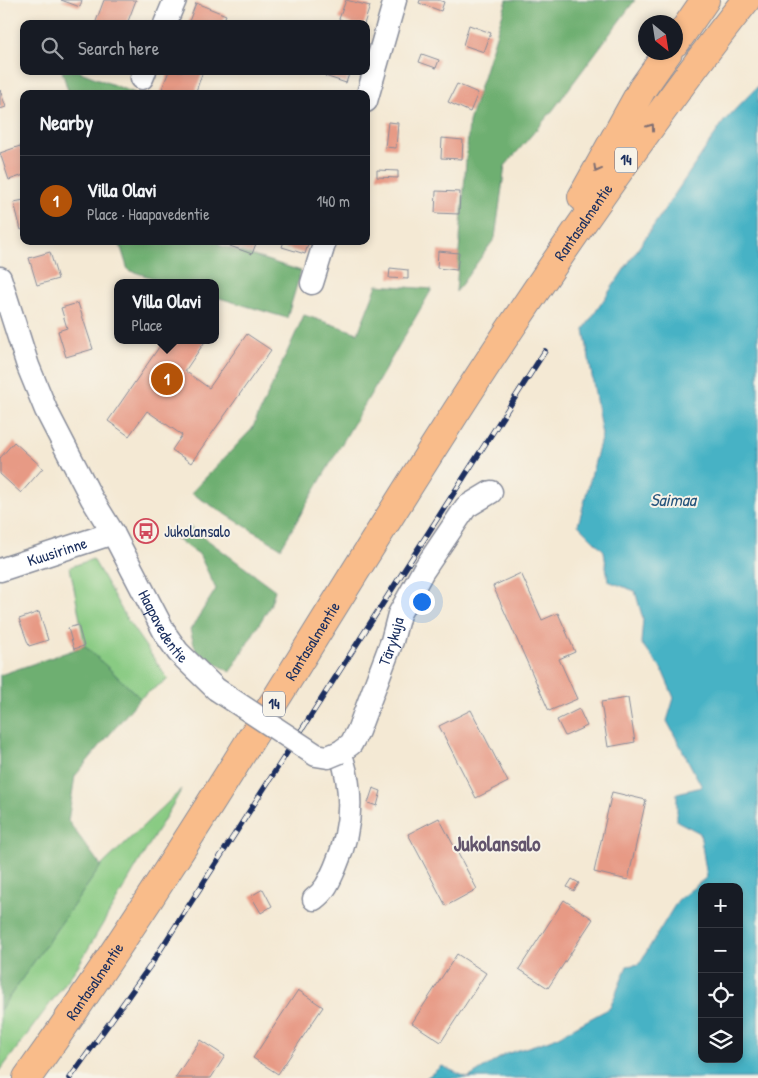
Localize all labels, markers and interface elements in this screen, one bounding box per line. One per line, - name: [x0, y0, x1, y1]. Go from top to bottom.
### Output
- north arrow: [638, 15, 683, 60]
- search box: [20, 20, 370, 75]
- icon: search: [38, 34, 66, 62]
- text: Search here: [78, 35, 159, 61]
- text: Nearby: [40, 108, 93, 137]
- one-way arrow: [645, 124, 653, 133]
- road number: 14: [615, 148, 637, 172]
- one-way arrow: [594, 163, 604, 172]
- text: Villa Olavi: [87, 177, 157, 203]
- street label: Rantasalmentie: [549, 178, 618, 265]
- text: 1: [53, 190, 59, 212]
- text: 140 m: [316, 190, 350, 212]
- text: Place · Haapavedentie: [87, 203, 210, 225]
- popup: [114, 279, 219, 344]
- text: Villa Olavi: [132, 288, 201, 314]
- text: Place: [132, 314, 162, 336]
- pin: 1: [151, 360, 183, 398]
- water label: Saimaa: [650, 487, 698, 512]
- bus stop icon: Jukolansalo: [133, 518, 159, 544]
- place label: Jukolansalo: [164, 520, 231, 542]
- street label: Kuusirinne: [24, 531, 90, 571]
- street label: Haapavedentie: [133, 586, 194, 668]
- your location: [409, 589, 435, 615]
- street label: Rantasalmentie: [279, 597, 345, 685]
- street label: Tärykuja: [373, 615, 409, 669]
- road number: 14: [263, 692, 285, 716]
- district label: Jukolansalo: [453, 829, 541, 858]
- map controls: [698, 883, 743, 1063]
- button: +: [698, 883, 743, 928]
- button: −: [698, 928, 743, 973]
- street label: Rantasalmentie: [60, 937, 129, 1024]
- button: locate: [698, 973, 743, 1018]
- button: layers: [698, 1018, 743, 1063]

